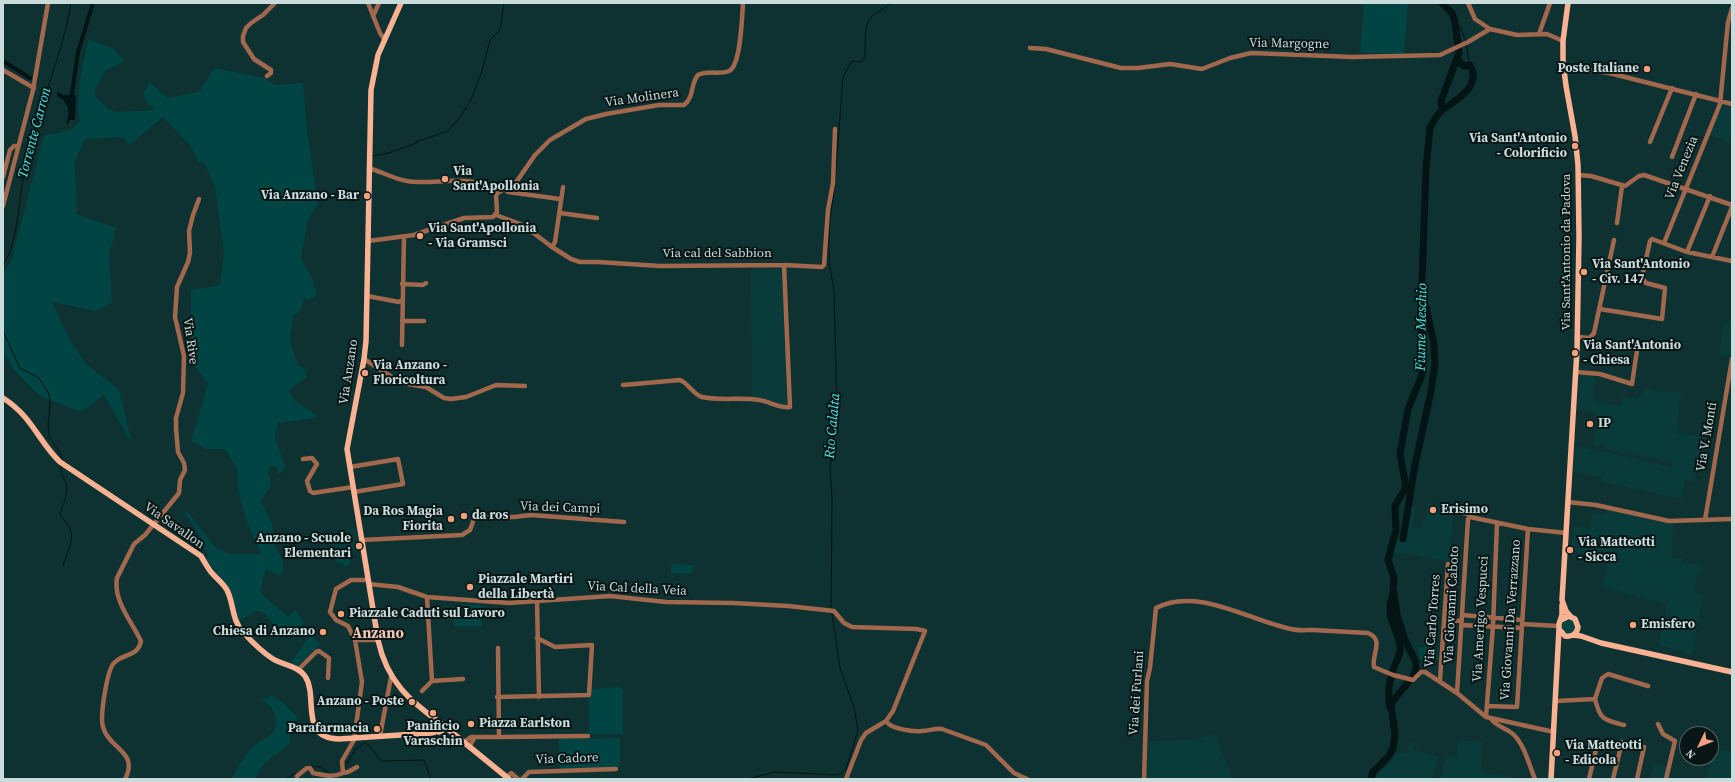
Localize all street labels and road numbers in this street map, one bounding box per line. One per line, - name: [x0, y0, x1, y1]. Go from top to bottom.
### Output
- street label: Via Margogne: [1249, 36, 1329, 52]
- street label: Via Molinera: [604, 85, 680, 111]
- street label: Via Venezia: [1662, 134, 1702, 202]
- street label: Via Sant'Antonio da Padova: [1559, 174, 1575, 330]
- street label: Via cal del Sabbion: [662, 246, 772, 262]
- street label: Via Rive: [179, 317, 201, 365]
- street label: Via Anzano: [336, 338, 362, 406]
- street label: Via V. Monti: [1693, 401, 1721, 473]
- street label: Via Savallon: [141, 499, 207, 553]
- street label: Via dei Campi: [519, 499, 601, 517]
- street label: Via Giovanni Da Verrazzano: [1498, 539, 1524, 701]
- street label: Via Giovanni Caboto: [1441, 546, 1463, 664]
- street label: Via Amerigo Vespucci: [1470, 555, 1492, 683]
- street label: Via Carlo Torres: [1422, 574, 1444, 668]
- street label: Via Cal della Veia: [587, 579, 687, 599]
- street label: Via dei Furlani: [1126, 650, 1148, 736]
- street label: Via Cadore: [535, 750, 599, 768]

